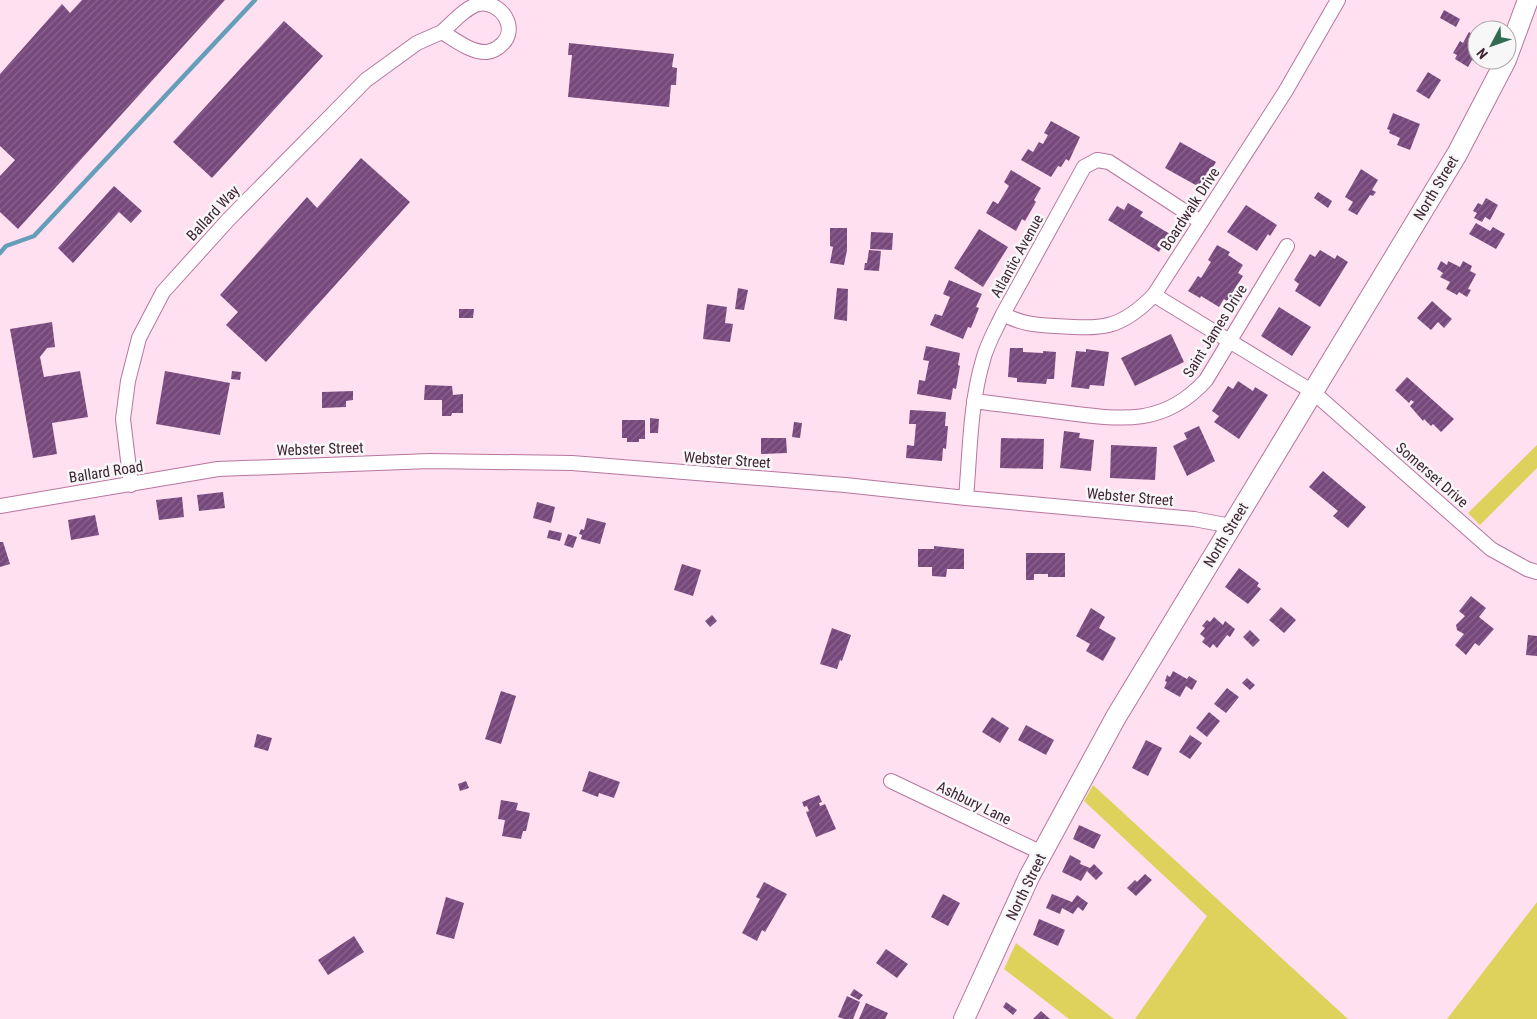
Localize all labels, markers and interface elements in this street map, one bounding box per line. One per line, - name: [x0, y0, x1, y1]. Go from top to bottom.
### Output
- north arrow: [1467, 20, 1517, 70]
- text: N: [1473, 45, 1491, 62]
- street label: North Street: [1410, 152, 1462, 224]
- street label: Boardwalk Drive: [1157, 164, 1223, 254]
- street label: Ballard Way: [183, 182, 243, 244]
- street label: Atlantic Avenue: [987, 211, 1047, 301]
- street label: Saint James Drive: [1179, 281, 1251, 381]
- street label: Webster Street: [276, 438, 364, 460]
- street label: Somerset Drive: [1392, 439, 1472, 511]
- street label: Webster Street: [683, 448, 771, 472]
- street label: Ballard Road: [68, 457, 144, 487]
- street label: Webster Street: [1086, 484, 1174, 510]
- street label: North Street: [1200, 499, 1252, 571]
- street label: Ashbury Lane: [934, 777, 1014, 829]
- street label: North Street: [1002, 851, 1050, 923]

